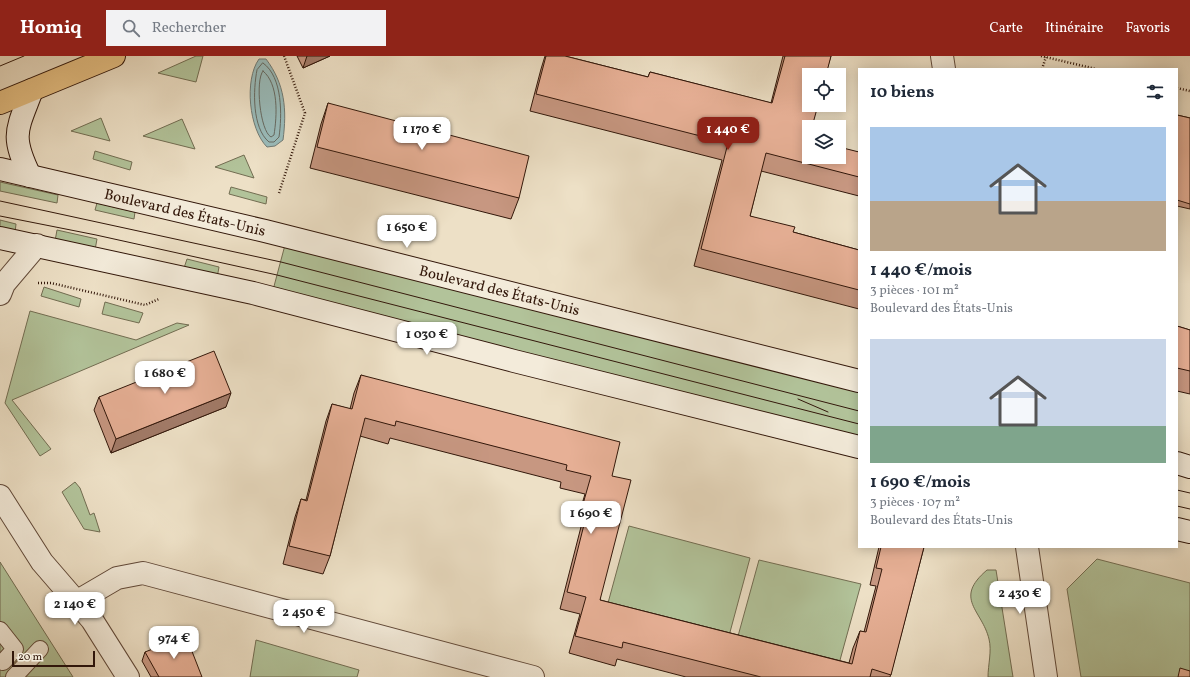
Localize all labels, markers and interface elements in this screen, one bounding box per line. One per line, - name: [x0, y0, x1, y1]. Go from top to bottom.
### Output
- search box: [106, 10, 386, 46]
- text: Homiq: [20, 15, 82, 41]
- icon: search: [120, 17, 142, 39]
- text: Rechercher: [152, 18, 226, 39]
- text: Carte: [989, 19, 1023, 38]
- text: Itinéraire: [1045, 19, 1104, 38]
- text: Favoris: [1126, 19, 1170, 38]
- map controls: [802, 68, 846, 164]
- button: locate: [802, 68, 846, 112]
- text: 10 biens: [870, 81, 934, 104]
- icon: filters: [1144, 81, 1166, 103]
- pin: 1 170 €: [385, 117, 459, 151]
- pin: 1 440 €: [691, 117, 765, 151]
- button: layers: [802, 120, 846, 164]
- text: 1 170 €: [402, 121, 442, 139]
- text: 1 440 €: [706, 121, 750, 139]
- icon: home: [982, 153, 1054, 225]
- street label: Boulevard des États-Unis: [102, 185, 267, 243]
- pin: 1 650 €: [370, 215, 444, 249]
- text: 1 650 €: [386, 219, 428, 237]
- text: 1 440 €/mois: [870, 259, 972, 282]
- street label: Boulevard des États-Unis: [417, 261, 582, 322]
- text: 3 pièces · 101 m²: [870, 282, 959, 300]
- text: Boulevard des États-Unis: [870, 300, 1013, 318]
- pin: 1 030 €: [390, 322, 464, 356]
- text: 1 030 €: [406, 326, 448, 344]
- pin: 1 680 €: [128, 361, 202, 395]
- text: 1 680 €: [144, 365, 186, 383]
- icon: home: [982, 365, 1054, 437]
- text: 1 690 €/mois: [870, 471, 971, 494]
- text: 3 pièces · 107 m²: [870, 494, 960, 512]
- pin: 1 690 €: [554, 501, 628, 535]
- text: 1 690 €: [570, 505, 612, 523]
- text: Boulevard des États-Unis: [870, 512, 1013, 530]
- pin: 2 430 €: [983, 581, 1057, 615]
- text: 2 430 €: [998, 585, 1042, 603]
- pin: 2 140 €: [38, 592, 112, 626]
- text: 2 140 €: [54, 596, 96, 614]
- pin: 2 450 €: [267, 600, 341, 634]
- text: 2 450 €: [282, 604, 326, 622]
- pin: 974 €: [146, 626, 202, 660]
- text: 974 €: [158, 630, 190, 648]
- scale bar: [12, 649, 95, 668]
- text: 20 m: [18, 650, 42, 665]

